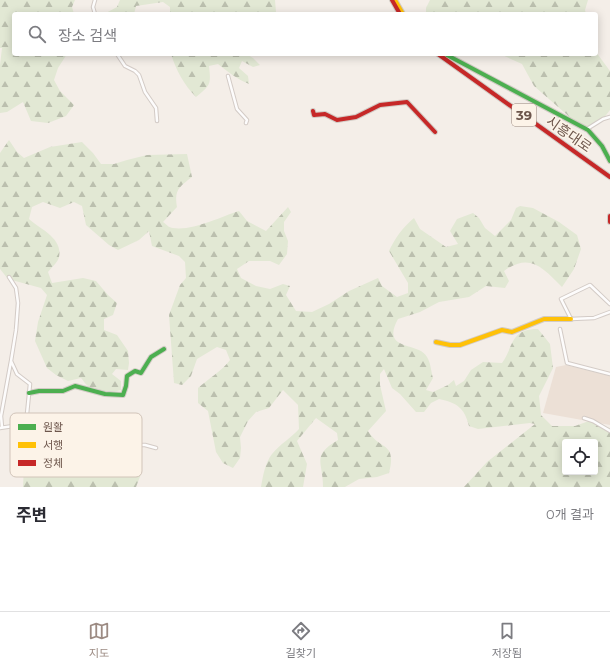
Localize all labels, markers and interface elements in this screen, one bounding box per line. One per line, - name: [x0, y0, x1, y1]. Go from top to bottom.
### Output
- search box: [12, 12, 598, 56]
- icon: search: [26, 23, 48, 45]
- text: 장소 검색: [58, 26, 117, 45]
- road number: 39: [512, 104, 536, 126]
- street label: 시흥대로: [543, 112, 595, 156]
- legend: [10, 413, 142, 477]
- text: 원활: [43, 420, 63, 434]
- text: 서행: [43, 438, 63, 452]
- map controls: [562, 439, 598, 475]
- button: locate: [562, 439, 598, 475]
- text: 정체: [43, 456, 63, 470]
- text: 주변: [16, 505, 47, 525]
- text: 0개 결과: [546, 506, 594, 522]
- tab: 지도: [88, 620, 110, 660]
- tab: 길찾기: [286, 620, 316, 660]
- tab: 저장됨: [492, 620, 522, 660]

